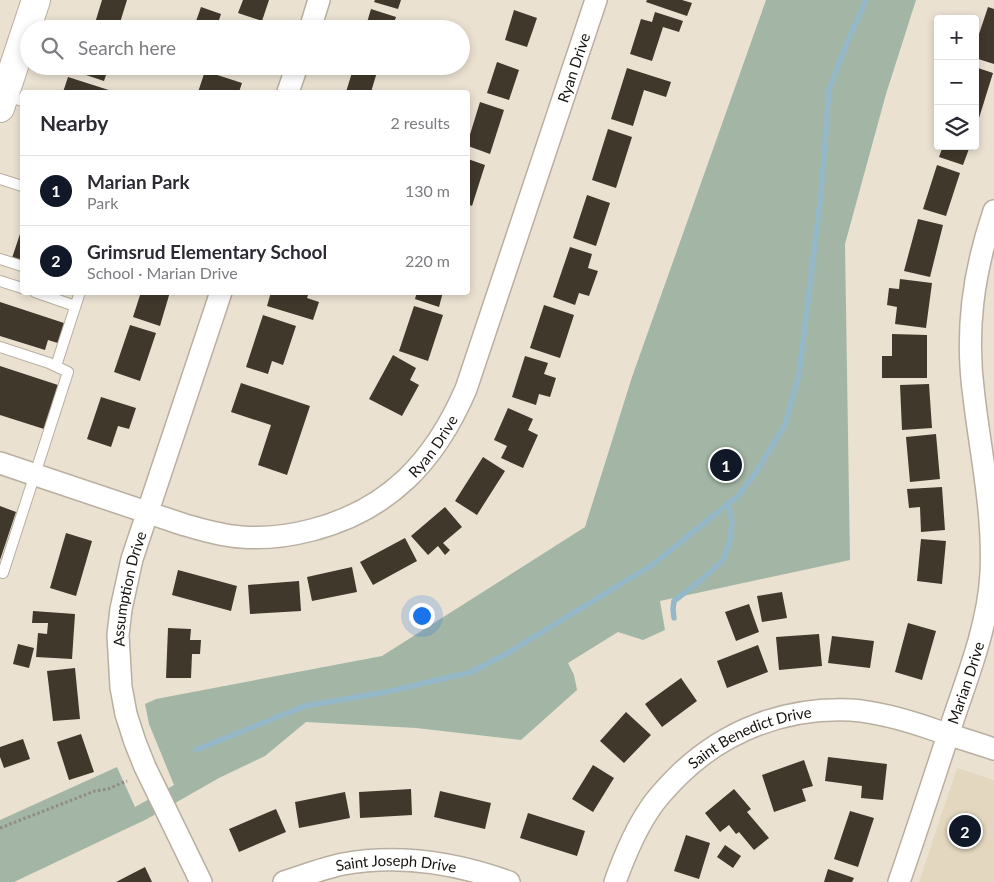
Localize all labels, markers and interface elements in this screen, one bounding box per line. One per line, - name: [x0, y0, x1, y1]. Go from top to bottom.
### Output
- map controls: [934, 15, 979, 150]
- button: +: [934, 15, 979, 60]
- search box: [20, 20, 470, 75]
- street label: Ryan Drive: [553, 30, 593, 105]
- icon: search: [38, 34, 66, 62]
- text: Search here: [78, 36, 176, 59]
- button: −: [934, 60, 979, 105]
- button: layers: [934, 105, 979, 150]
- text: Nearby: [40, 110, 108, 135]
- text: 2 results: [390, 113, 450, 132]
- text: Marian Park: [87, 170, 190, 193]
- text: 1: [51, 181, 61, 200]
- text: 130 m: [405, 181, 450, 200]
- text: Park: [87, 193, 118, 212]
- text: Grimsrud Elementary School: [87, 240, 327, 263]
- text: 2: [51, 251, 61, 270]
- text: 220 m: [405, 251, 450, 270]
- text: School · Marian Drive: [87, 263, 238, 282]
- street label: Ryan Drive: [404, 412, 461, 481]
- pin: 1: [710, 446, 742, 484]
- street label: Assumption Drive: [109, 529, 150, 647]
- your location: [409, 603, 435, 629]
- street label: Marian Drive: [943, 639, 987, 726]
- street label: Saint Benedict Drive: [684, 702, 812, 772]
- pin: 2: [949, 812, 981, 850]
- street label: Saint Joseph Drive: [334, 851, 458, 876]

